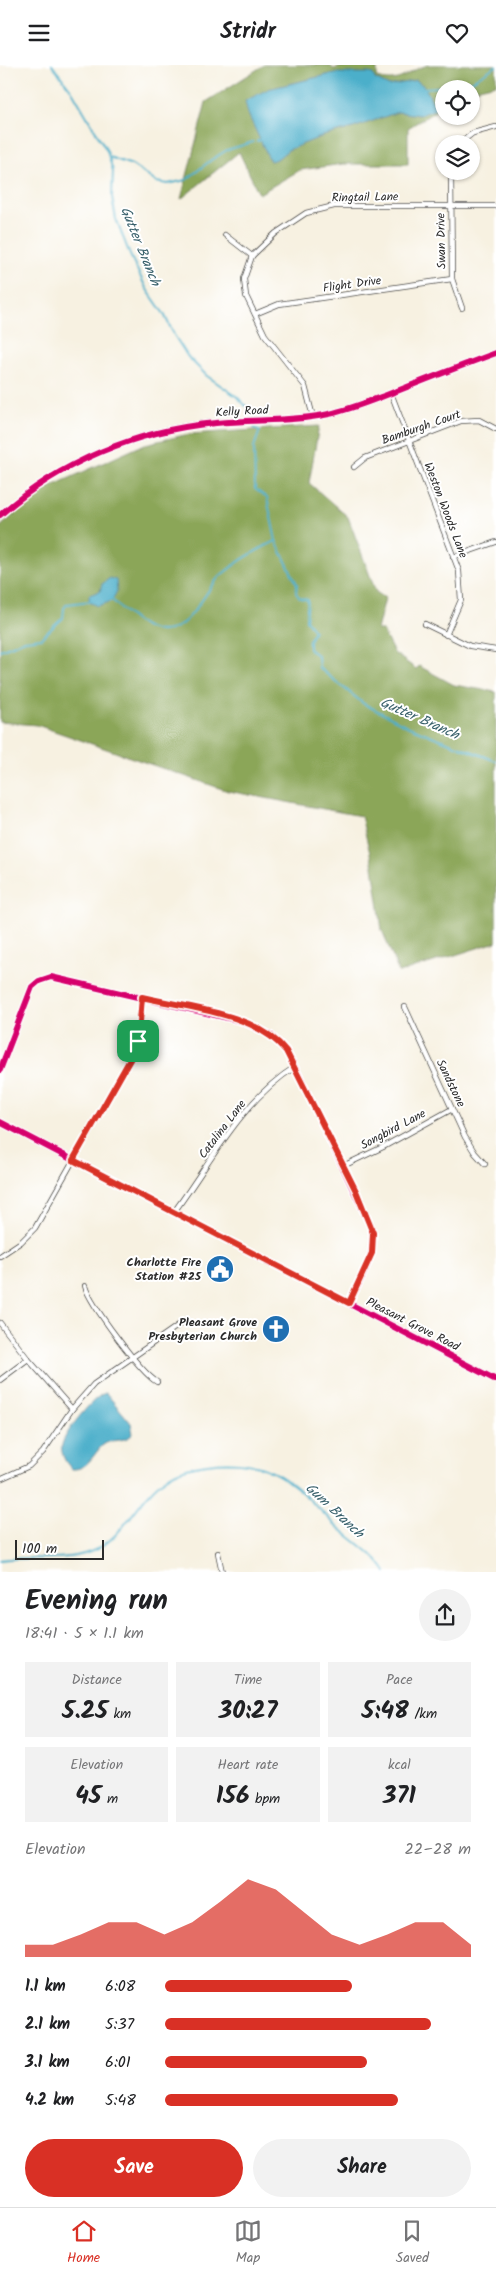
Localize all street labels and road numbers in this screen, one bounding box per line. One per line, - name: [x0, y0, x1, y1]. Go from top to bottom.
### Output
- street label: Ringtail Lane: [331, 187, 399, 208]
- street label: Swan Drive: [431, 212, 451, 269]
- street label: Flight Drive: [322, 271, 383, 298]
- street label: Kelly Road: [215, 401, 270, 422]
- street label: Bamburgh Court: [379, 405, 464, 450]
- street label: Weston Woods Lane: [419, 459, 473, 561]
- street label: Sandstone: [431, 1056, 471, 1111]
- street label: Catalina Lane: [194, 1095, 251, 1163]
- street label: Songbird Lane: [357, 1104, 430, 1155]
- street label: Pleasant Grove Road: [363, 1293, 464, 1357]

